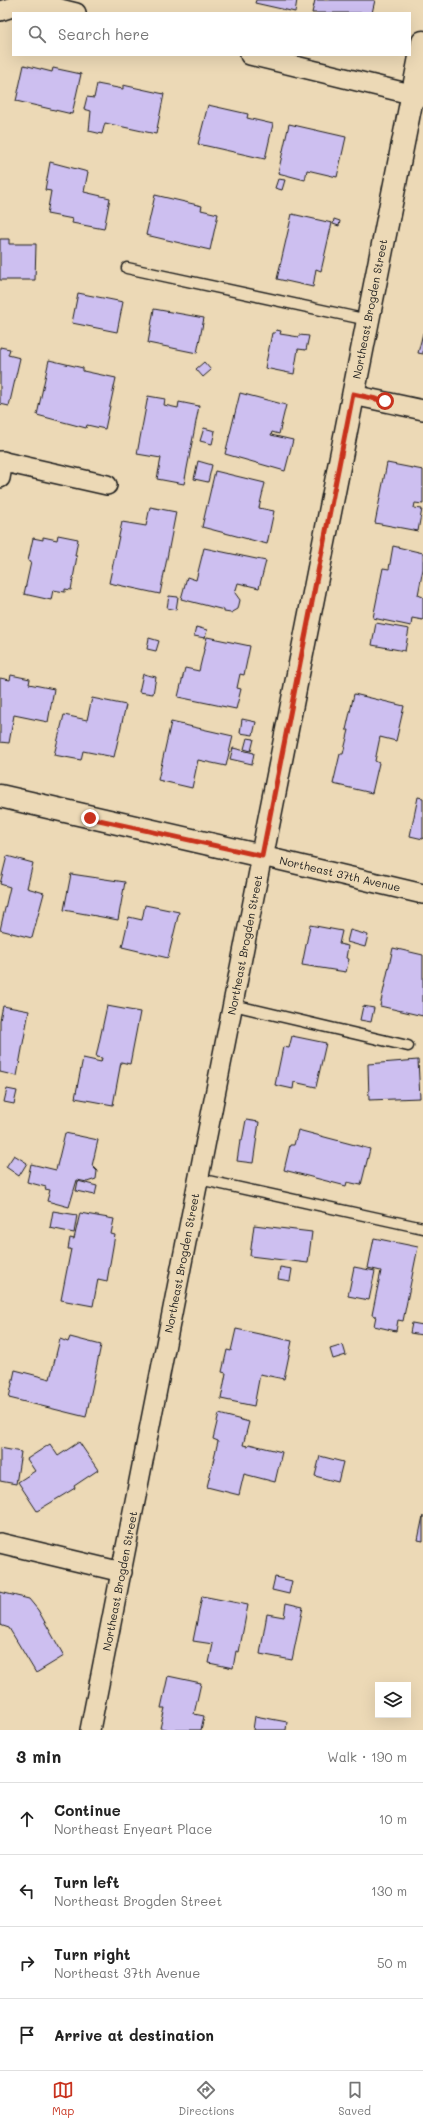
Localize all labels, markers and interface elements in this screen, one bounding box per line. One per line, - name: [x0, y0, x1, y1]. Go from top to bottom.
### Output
- search box: [12, 12, 411, 56]
- icon: search: [26, 23, 48, 45]
- text: Search here: [58, 24, 149, 44]
- street label: Northeast Brogden Street: [349, 238, 390, 380]
- route start: [376, 392, 394, 410]
- route end: [81, 809, 99, 827]
- street label: Northeast 37th Avenue: [278, 852, 402, 895]
- street label: Northeast Brogden Street: [224, 874, 265, 1016]
- street label: Northeast Brogden Street: [161, 1192, 202, 1334]
- street label: Northeast Brogden Street: [99, 1510, 140, 1652]
- map controls: [375, 1682, 411, 1718]
- button: layers: [375, 1682, 411, 1718]
- text: 3 min: [16, 1745, 61, 1767]
- text: Walk · 190 m: [327, 1748, 407, 1765]
- text: Continue: [54, 1800, 121, 1820]
- icon: ahead: [16, 1808, 38, 1830]
- text: 10 m: [379, 1810, 407, 1827]
- text: Northeast Enyeart Place: [54, 1820, 212, 1837]
- text: Turn left: [54, 1872, 119, 1892]
- icon: left: [16, 1880, 38, 1902]
- text: 130 m: [371, 1882, 407, 1899]
- text: Northeast Brogden Street: [54, 1892, 222, 1909]
- text: Turn right: [54, 1944, 131, 1964]
- icon: right: [16, 1952, 38, 1974]
- text: 50 m: [377, 1954, 407, 1971]
- text: Northeast 37th Avenue: [54, 1964, 200, 1981]
- icon: arrive: [16, 2024, 38, 2046]
- text: Arrive at destination: [54, 2025, 214, 2045]
- tab: Map: [52, 2079, 74, 2118]
- tab: Directions: [178, 2079, 234, 2118]
- tab: Saved: [338, 2079, 371, 2118]

